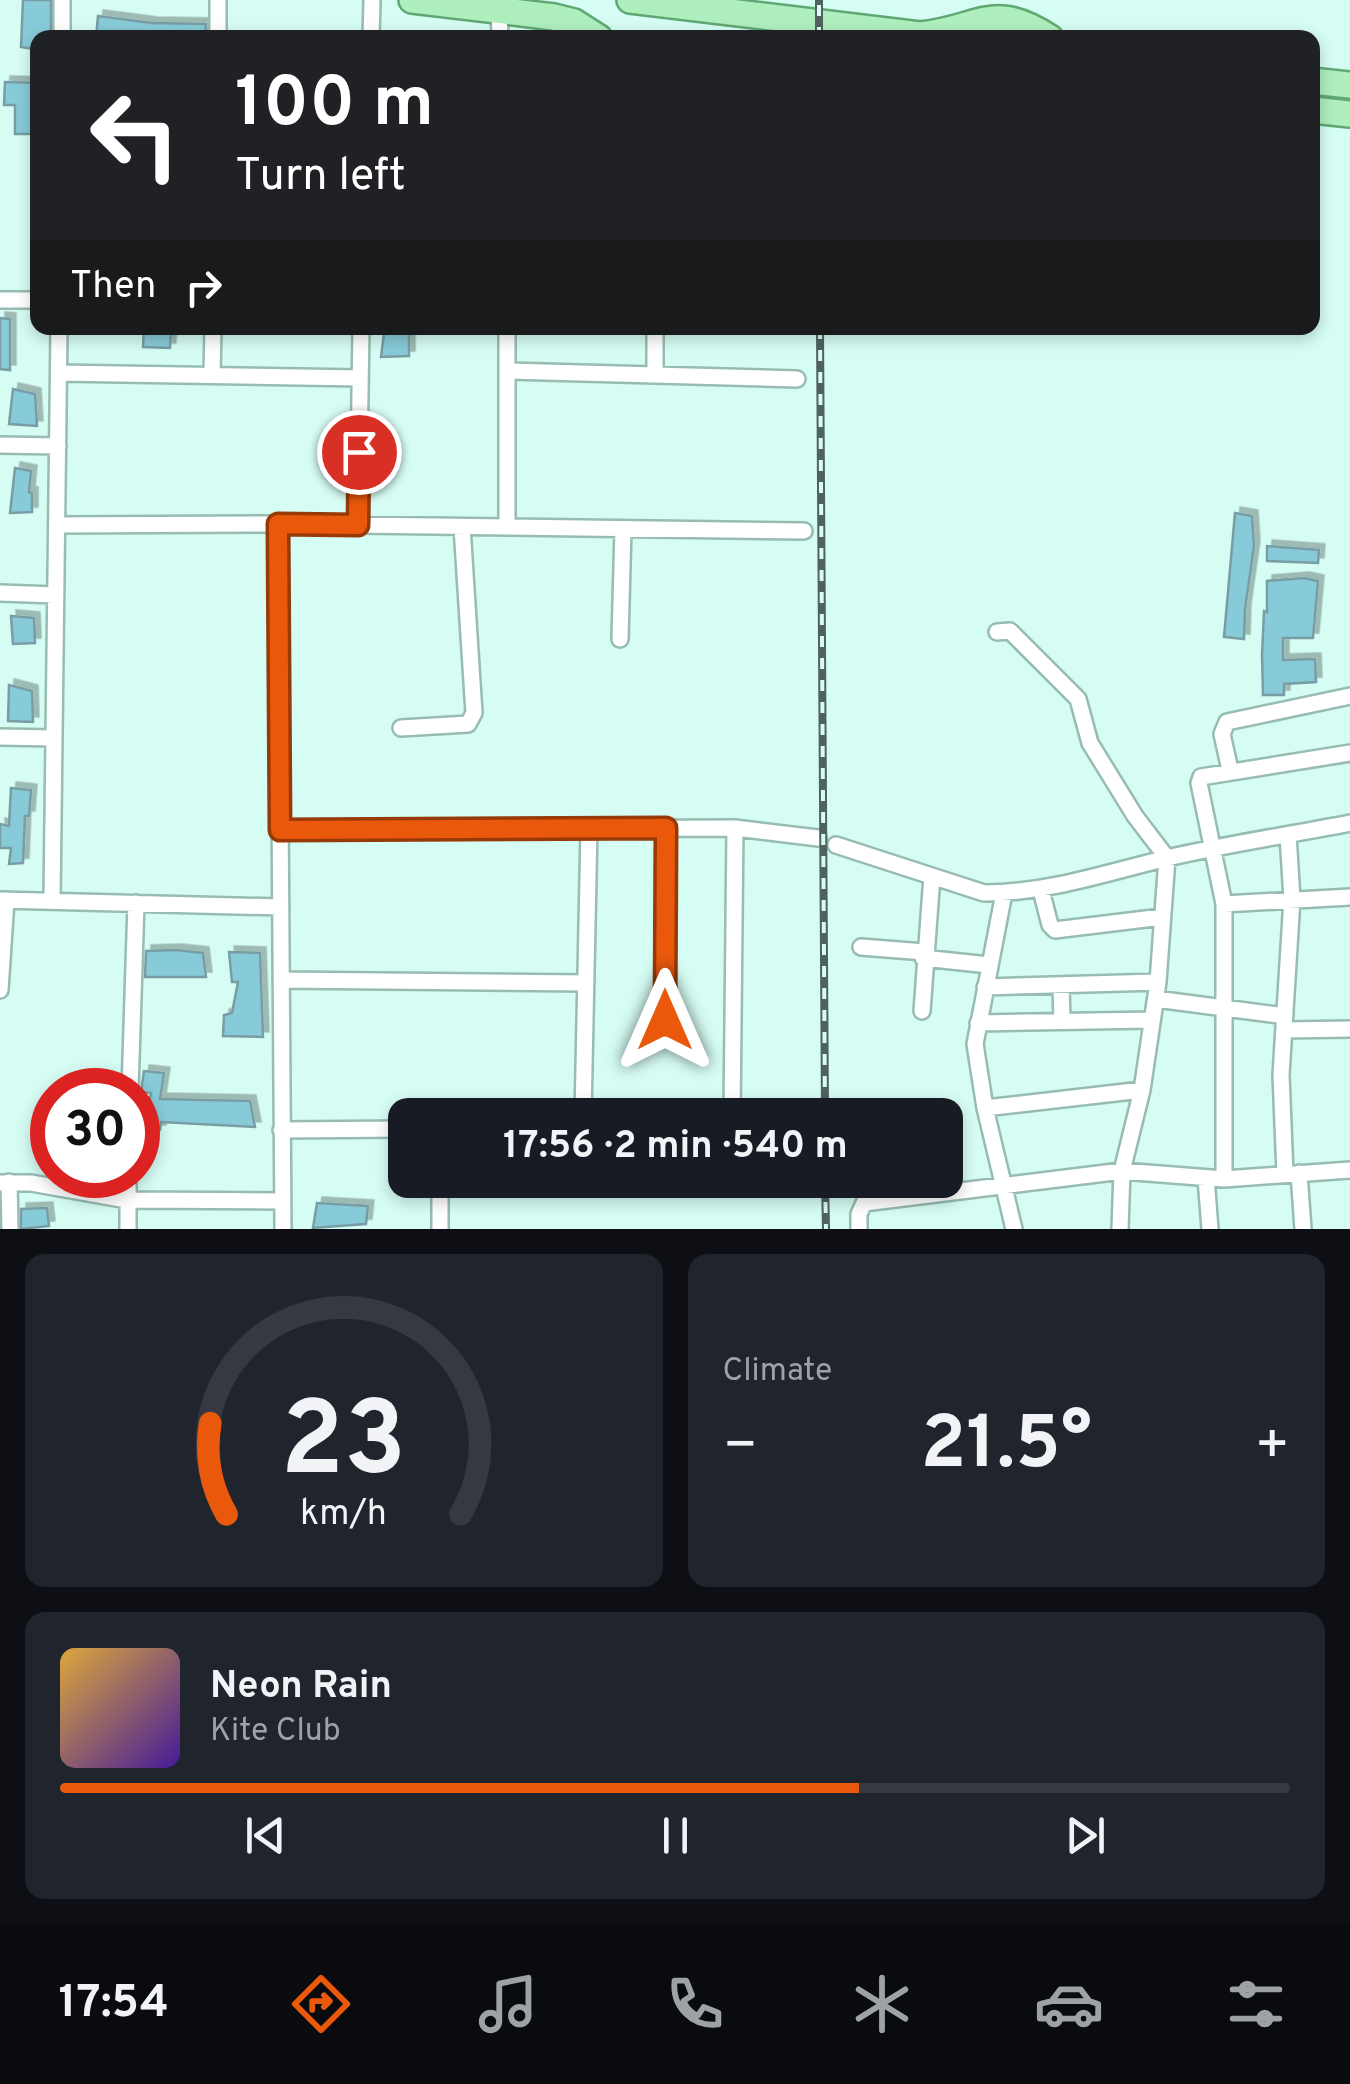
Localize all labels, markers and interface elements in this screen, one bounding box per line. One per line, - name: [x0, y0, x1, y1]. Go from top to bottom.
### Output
- text: 100 m: [235, 62, 434, 151]
- icon: left: [70, 70, 200, 200]
- text: Turn left: [235, 149, 406, 206]
- icon: right: [176, 260, 231, 315]
- text: Then: [70, 263, 156, 312]
- pin: [317, 410, 402, 495]
- icon: arrive: [332, 425, 387, 480]
- position arrow: [613, 968, 717, 1072]
- speed limit sign: 30: [30, 1068, 160, 1198]
- text: 17:56 · 2 min · 540 m: [503, 1123, 848, 1172]
- text: Climate: [723, 1352, 832, 1392]
- text: 23: [281, 1380, 407, 1512]
- text: 21.5°: [921, 1400, 1092, 1495]
- text: −: [723, 1413, 758, 1483]
- text: +: [1255, 1413, 1290, 1483]
- text: km/h: [300, 1492, 387, 1538]
- text: Neon Rain: [210, 1663, 392, 1712]
- text: Kite Club: [210, 1712, 341, 1752]
- icon: previous: [238, 1808, 293, 1863]
- icon: pause: [648, 1808, 703, 1863]
- icon: next: [1058, 1808, 1113, 1863]
- icon: directions: [286, 1969, 356, 2039]
- icon: music: [473, 1969, 543, 2039]
- icon: phone: [660, 1969, 730, 2039]
- icon: climate: [847, 1969, 917, 2039]
- icon: car: [1034, 1969, 1104, 2039]
- icon: filters: [1221, 1969, 1291, 2039]
- text: 17:54: [59, 1976, 169, 2033]

